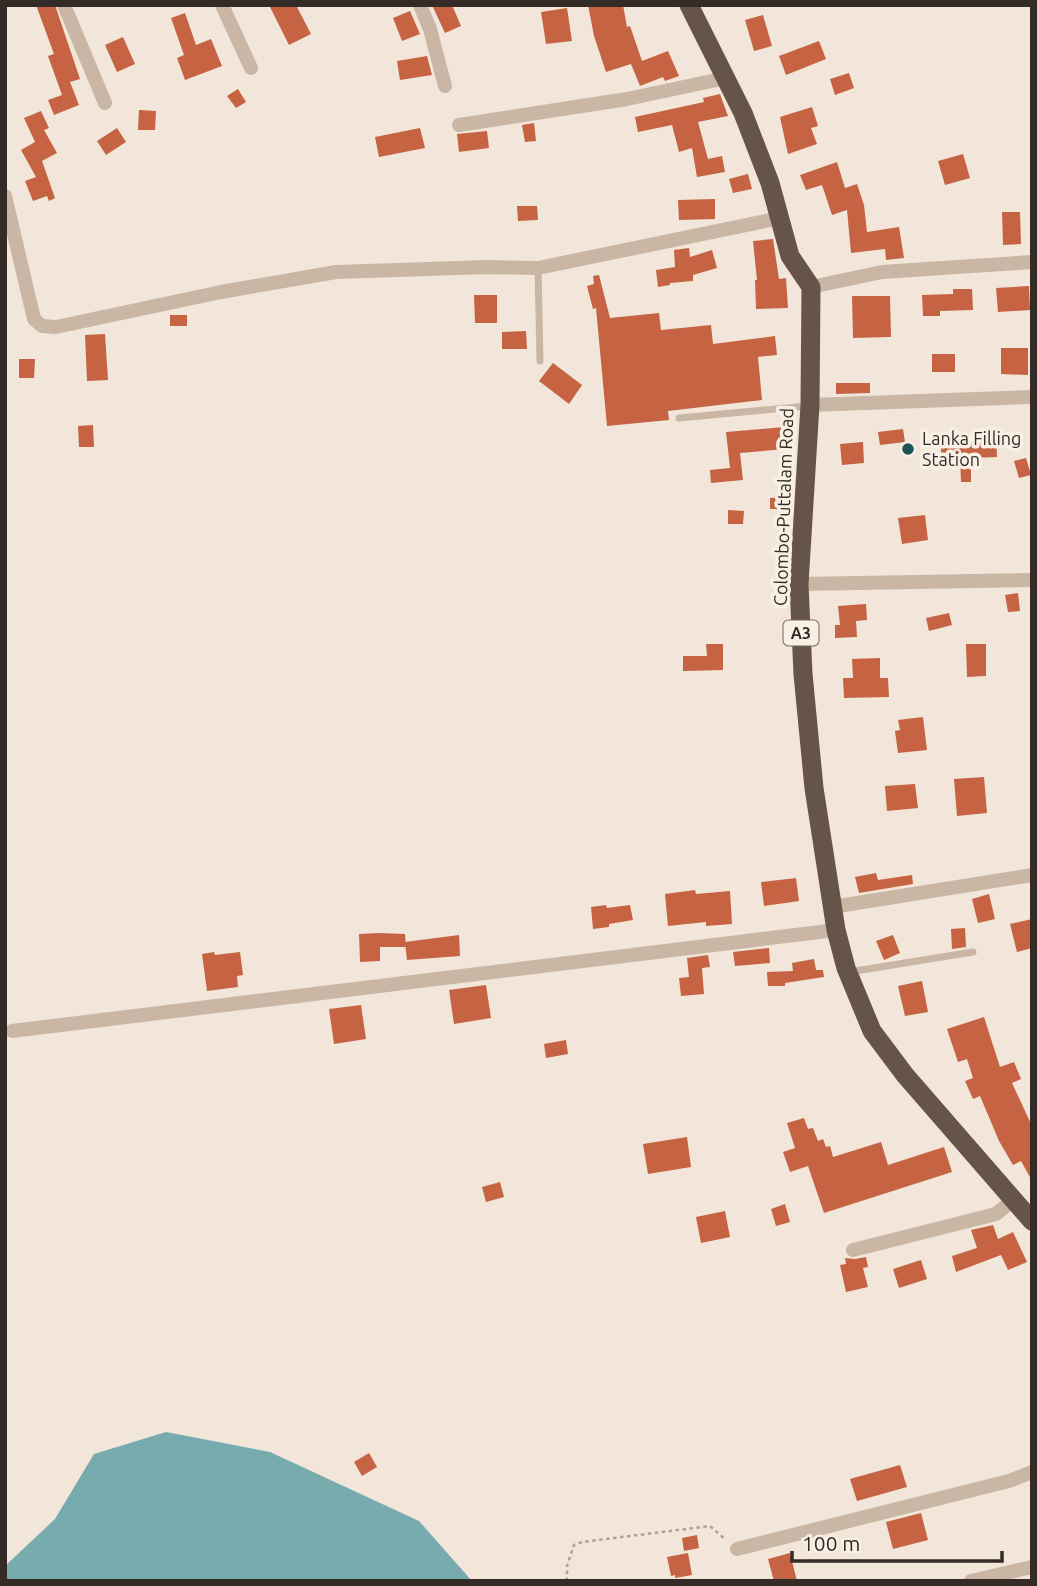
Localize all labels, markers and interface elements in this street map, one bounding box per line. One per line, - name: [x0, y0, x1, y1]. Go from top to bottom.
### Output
- street label: Colombo-Puttalam Road: [770, 408, 796, 606]
- place label: Lanka Filling Station: [922, 428, 1021, 469]
- marker: Lanka Filling Station: [900, 441, 916, 457]
- road number: A3: [784, 620, 818, 646]
- scale bar: [792, 1520, 1002, 1564]
- text: 100 m: [802, 1531, 860, 1555]

